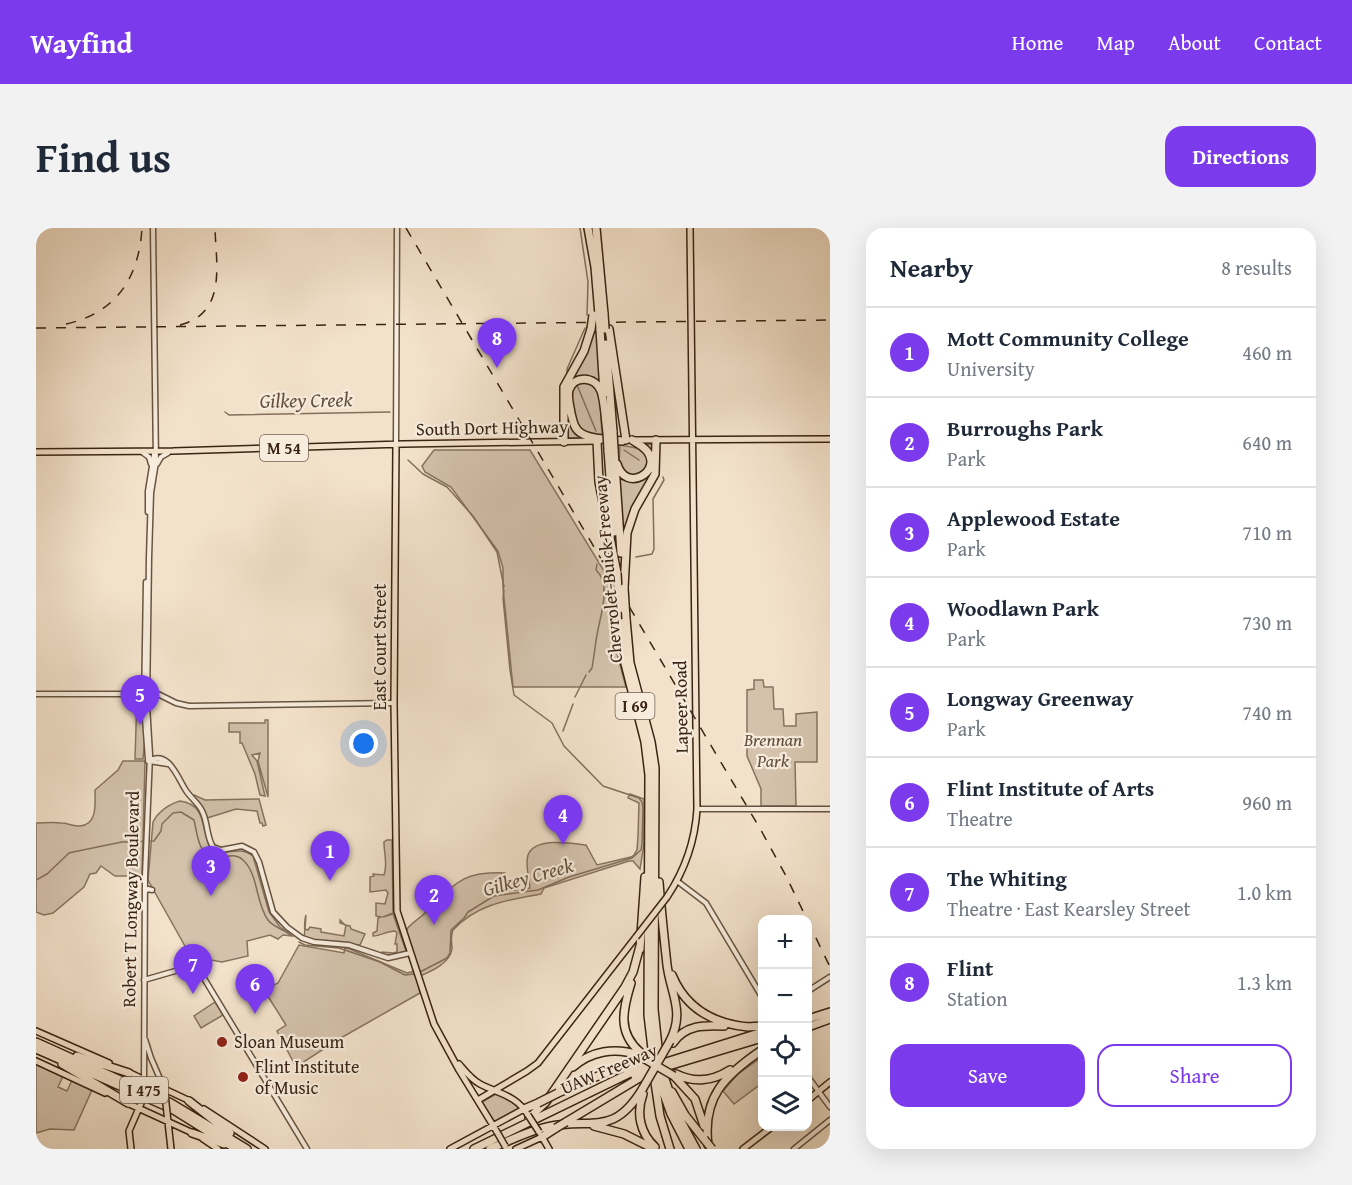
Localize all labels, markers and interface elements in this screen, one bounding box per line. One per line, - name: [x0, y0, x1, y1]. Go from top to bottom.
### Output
- text: Wayfind: [30, 22, 132, 63]
- text: Home: [1012, 27, 1063, 58]
- text: Map: [1096, 27, 1135, 58]
- text: About: [1168, 27, 1221, 58]
- text: Contact: [1254, 27, 1322, 58]
- text: Find us: [36, 126, 171, 187]
- button: Directions: [1165, 126, 1316, 187]
- text: Nearby: [890, 248, 973, 287]
- text: 8 results: [1221, 253, 1292, 282]
- pin: 8: [478, 318, 516, 368]
- text: Mott Community College: [947, 322, 1189, 354]
- text: 1: [904, 338, 915, 367]
- text: 460 m: [1242, 338, 1292, 367]
- text: University: [947, 354, 1035, 383]
- water label: Gilkey Creek: [259, 384, 354, 415]
- text: Burroughs Park: [947, 412, 1103, 444]
- street label: South Dort Highway: [416, 413, 568, 442]
- text: 2: [904, 428, 915, 457]
- text: 640 m: [1242, 428, 1292, 457]
- road number: M 54: [260, 435, 308, 461]
- text: Park: [947, 444, 986, 473]
- street label: Chevrolet-Buick Freeway: [586, 474, 629, 664]
- text: Applewood Estate: [947, 502, 1120, 534]
- text: 3: [904, 518, 915, 547]
- text: 710 m: [1242, 518, 1292, 547]
- text: Park: [947, 534, 986, 563]
- street label: East Court Street: [366, 583, 393, 711]
- text: Woodlawn Park: [947, 592, 1099, 624]
- text: 4: [904, 608, 915, 637]
- text: 730 m: [1242, 608, 1292, 637]
- text: Park: [947, 624, 986, 653]
- street label: Lapeer Road: [666, 660, 695, 754]
- pin: 5: [120, 676, 160, 725]
- text: Longway Greenway: [947, 682, 1134, 714]
- road number: I 69: [616, 693, 654, 719]
- text: 5: [904, 698, 915, 727]
- text: 740 m: [1242, 698, 1292, 727]
- text: Park: [947, 714, 986, 743]
- park label: Brennan Park: [743, 726, 802, 774]
- your location: [349, 729, 378, 758]
- text: Flint Institute of Arts: [947, 772, 1154, 804]
- text: 6: [904, 788, 915, 817]
- text: 960 m: [1242, 788, 1292, 817]
- street label: Robert T Longway Boulevard: [115, 790, 146, 1008]
- pin: 4: [544, 796, 582, 845]
- text: Theatre: [947, 804, 1013, 833]
- pin: 1: [310, 832, 350, 881]
- pin: 3: [192, 846, 231, 896]
- water label: Gilkey Creek: [479, 850, 577, 903]
- text: The Whiting: [947, 862, 1067, 894]
- pin: 2: [414, 876, 454, 925]
- text: 7: [904, 878, 915, 907]
- text: 1.0 km: [1237, 878, 1292, 907]
- text: Theatre · East Kearsley Street: [947, 894, 1191, 923]
- map controls: [758, 915, 812, 1131]
- button: +: [758, 915, 812, 969]
- pin: 7: [174, 944, 212, 994]
- text: Flint: [947, 952, 993, 984]
- pin: 6: [236, 964, 274, 1014]
- text: 8: [904, 968, 915, 997]
- text: 1.3 km: [1237, 968, 1292, 997]
- button: −: [758, 969, 812, 1023]
- text: Station: [947, 984, 1007, 1013]
- button: locate: [758, 1023, 812, 1077]
- place label: Sloan Museum: [234, 1028, 344, 1055]
- marker: Sloan Museum: [215, 1035, 229, 1049]
- street label: UAW Freeway: [556, 1036, 661, 1101]
- button: Save: [890, 1044, 1085, 1107]
- button: Share: [1097, 1044, 1292, 1107]
- place label: Flint Institute of Music: [255, 1053, 359, 1101]
- marker: Flint Institute of Music: [236, 1070, 250, 1084]
- road number: I 475: [120, 1077, 168, 1103]
- button: layers: [758, 1077, 812, 1131]

